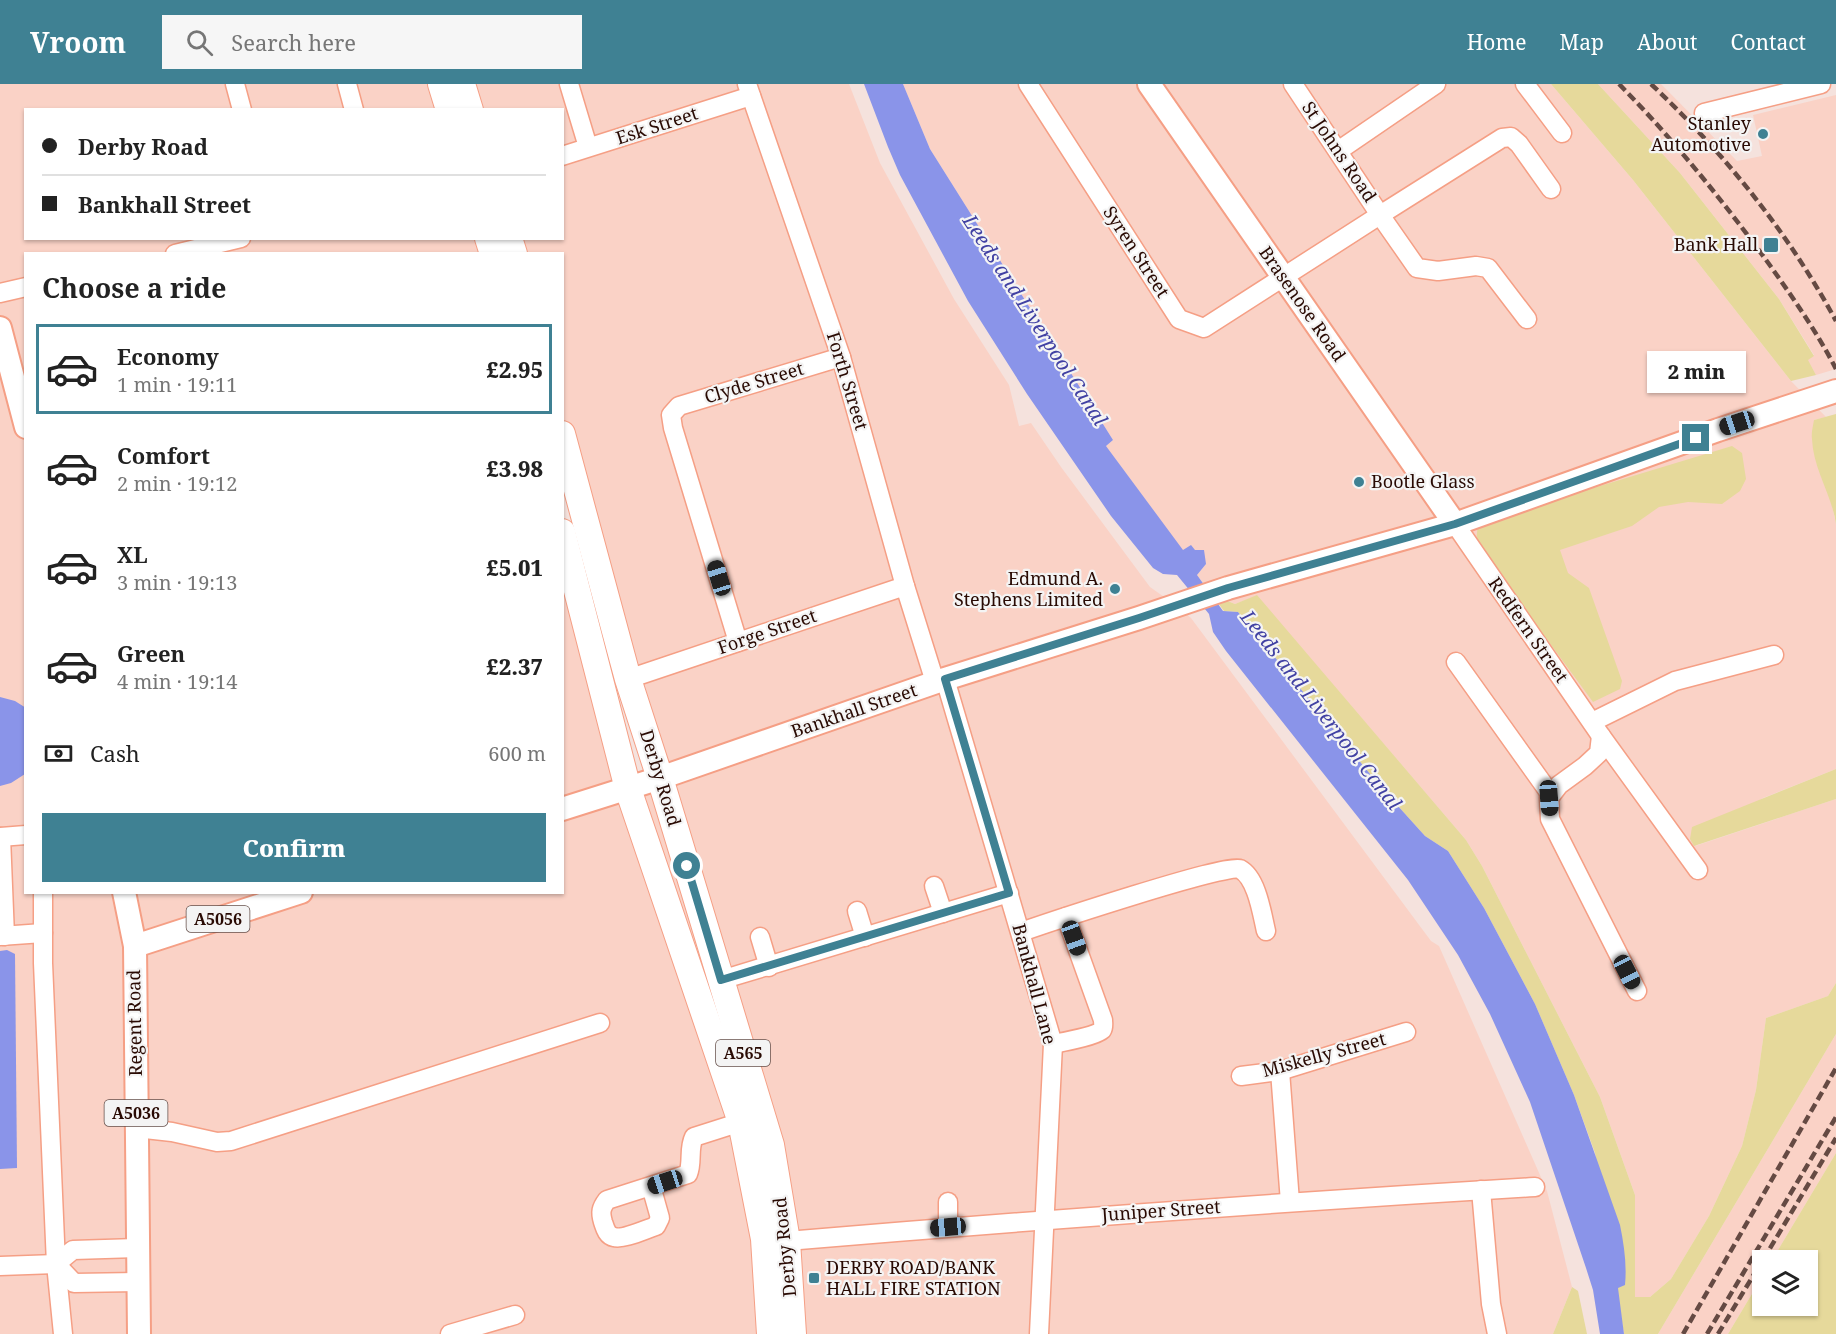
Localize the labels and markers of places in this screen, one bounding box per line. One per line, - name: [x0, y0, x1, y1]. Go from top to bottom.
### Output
- place label: Stanley Automotive: [1651, 111, 1752, 156]
- marker: Stanley Automotive: [1756, 127, 1770, 141]
- place label: Bank Hall: [1674, 232, 1758, 256]
- marker: Bank Hall: [1762, 236, 1780, 254]
- place label: Bootle Glass: [1371, 469, 1475, 493]
- marker: Bootle Glass: [1352, 475, 1366, 489]
- place label: Edmund A. Stephens Limited: [954, 566, 1103, 611]
- marker: Edmund A. Stephens Limited: [1108, 582, 1122, 596]
- place label: DERBY ROAD/BANK HALL FIRE STATION: [826, 1255, 1001, 1300]
- marker: DERBY ROAD/BANK HALL FIRE STATION: [807, 1271, 821, 1285]

